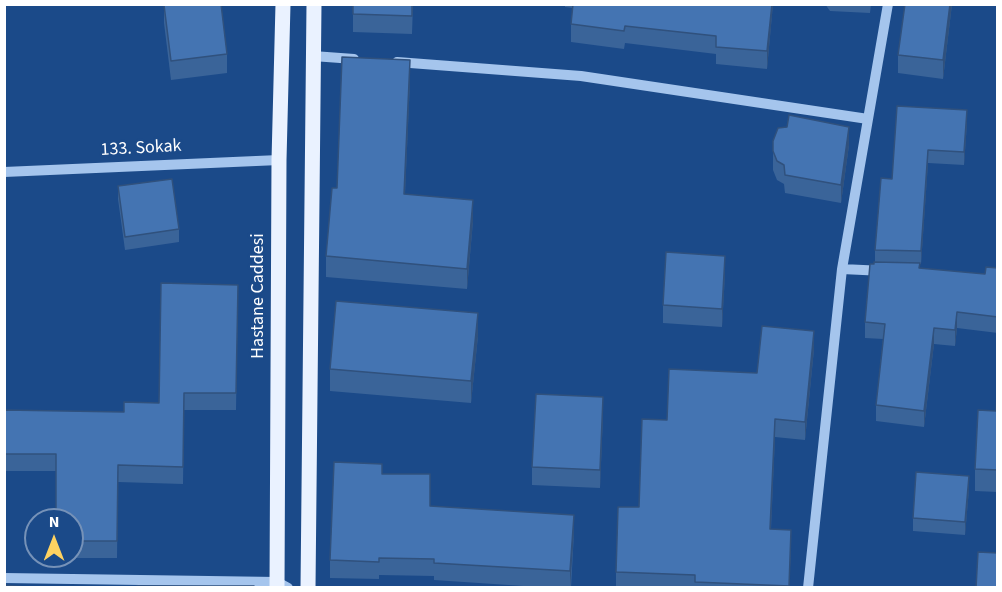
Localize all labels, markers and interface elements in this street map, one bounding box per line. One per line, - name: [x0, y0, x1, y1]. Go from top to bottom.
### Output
- street label: 133. Sokak: [100, 136, 182, 162]
- street label: Hastane Caddesi: [248, 233, 270, 359]
- north arrow: [24, 508, 84, 568]
- text: N: [49, 511, 59, 533]

